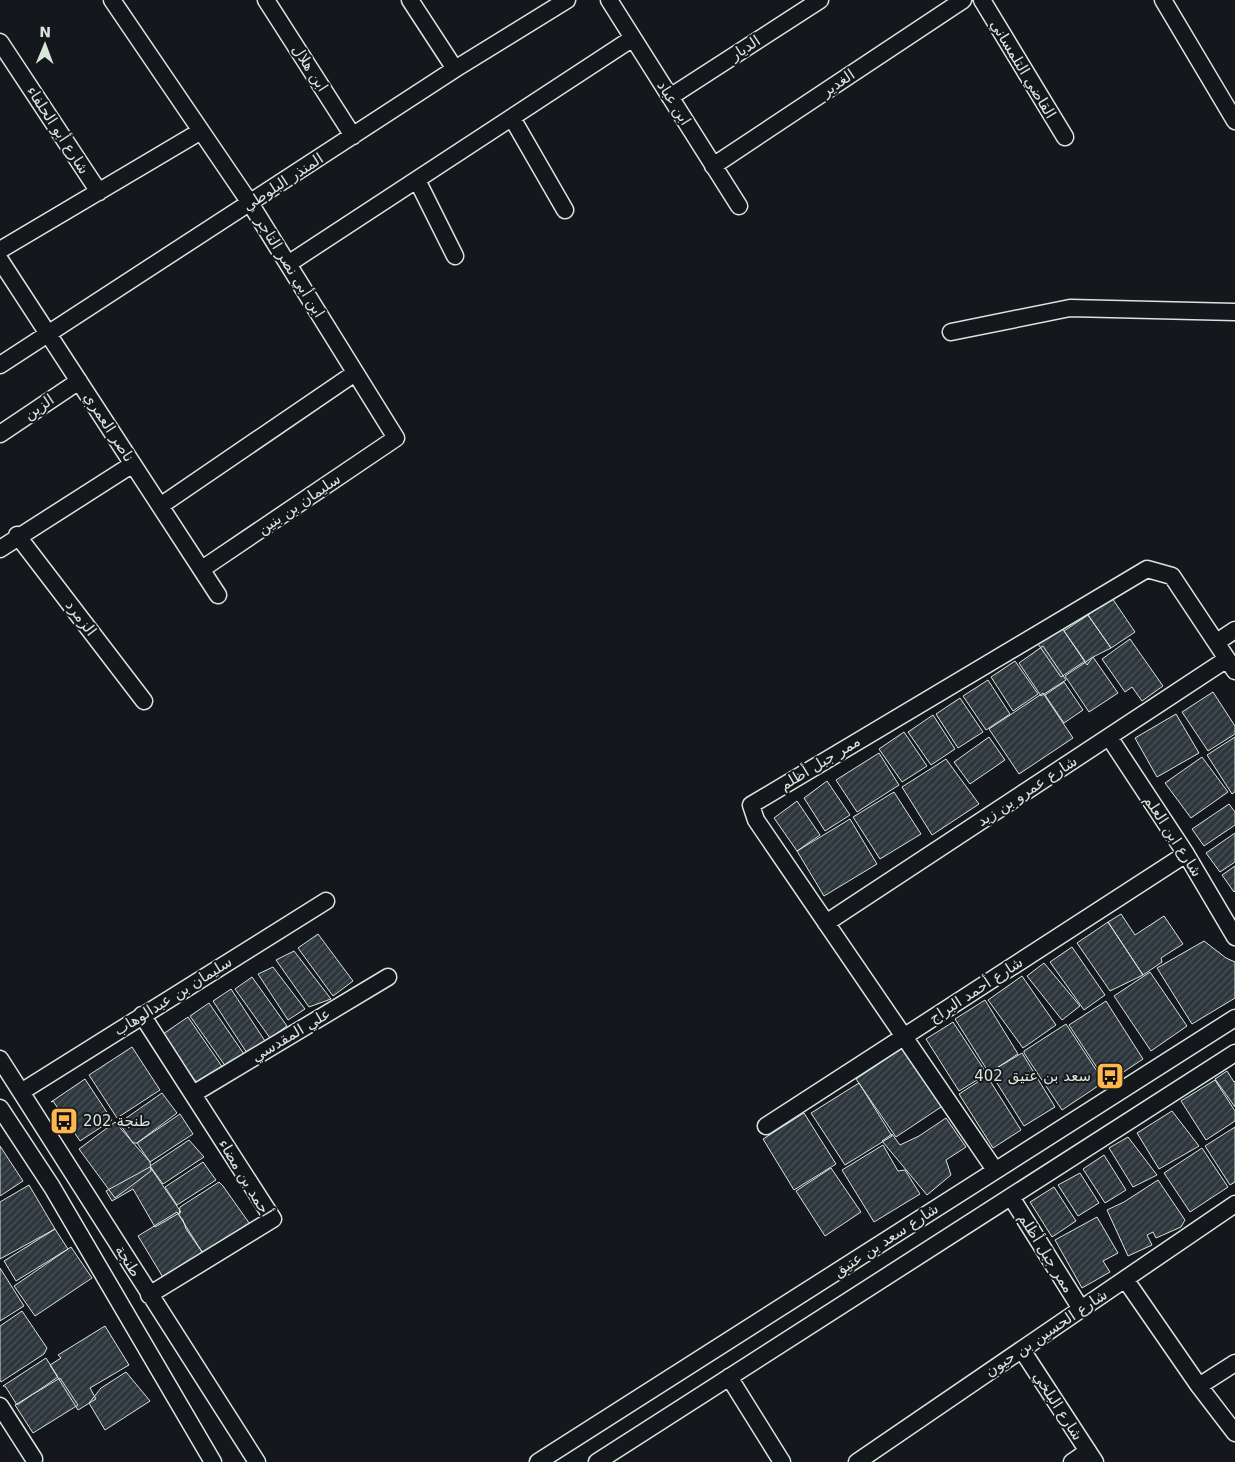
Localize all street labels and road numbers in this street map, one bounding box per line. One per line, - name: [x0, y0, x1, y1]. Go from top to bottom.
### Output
- street label: القاضي التلمساني: [985, 16, 1060, 122]
- street label: الديار: [726, 32, 764, 65]
- street label: ابن هلال: [288, 41, 332, 95]
- street label: الغدير: [817, 65, 858, 101]
- street label: ابن عباد: [653, 77, 695, 129]
- street label: شارع أبو الحلفاء: [23, 82, 94, 177]
- street label: المنذر البلوطي: [239, 149, 327, 216]
- street label: ابن أبي نصر التاجر: [250, 212, 329, 321]
- street label: ناصر العمري: [79, 389, 138, 466]
- street label: الزين: [20, 390, 58, 424]
- street label: سليمان بن بنين: [254, 470, 344, 538]
- street label: الزمرد: [62, 597, 100, 639]
- street label: ممر جبل أظلم: [776, 731, 864, 794]
- street label: شارع عمرو بن زيد: [974, 752, 1080, 830]
- street label: شارع ابن العلم: [1140, 792, 1206, 880]
- street label: سليمان بن عبدالوهاب: [111, 952, 235, 1040]
- street label: شارع أحمد البراج: [925, 952, 1027, 1028]
- street label: علي المقدسي: [248, 1004, 334, 1067]
- street label: أحمد بن مضاء: [215, 1135, 276, 1220]
- street label: شارع سعد بن عتيق: [830, 1199, 942, 1281]
- street label: ممر جبل أظلم: [1014, 1209, 1079, 1296]
- street label: طنجة: [111, 1242, 145, 1280]
- street label: شارع الحسين بن حيون: [981, 1285, 1111, 1381]
- street label: شارع البلخي: [1028, 1368, 1087, 1444]

